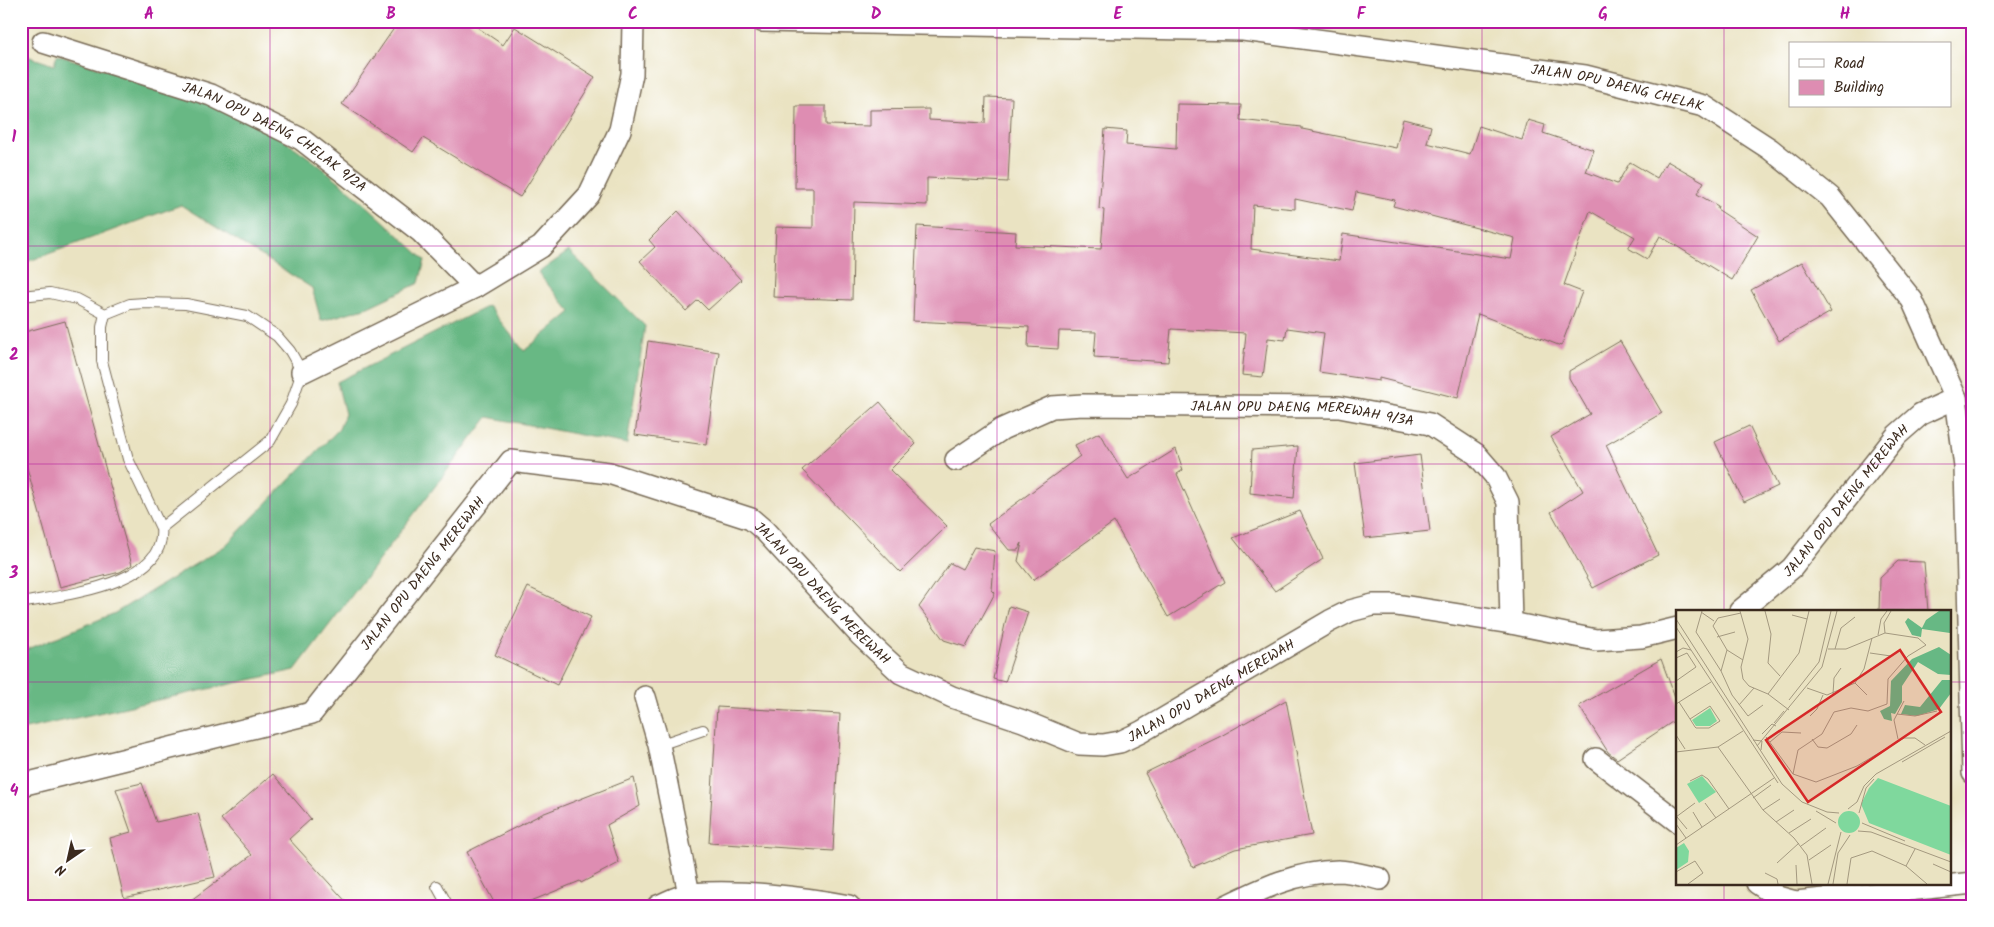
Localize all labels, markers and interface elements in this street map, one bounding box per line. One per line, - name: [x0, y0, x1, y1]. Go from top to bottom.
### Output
- text: A: [144, 2, 154, 27]
- text: B: [386, 2, 396, 27]
- text: C: [628, 2, 638, 27]
- text: D: [871, 2, 882, 27]
- text: E: [1114, 2, 1124, 27]
- text: F: [1357, 2, 1367, 27]
- text: G: [1598, 2, 1608, 27]
- text: H: [1840, 2, 1850, 27]
- legend: [1789, 42, 1952, 108]
- text: Road: [1834, 52, 1865, 76]
- street label: JALAN OPU DAENG CHELAK: [1530, 59, 1706, 118]
- text: Building: [1834, 76, 1884, 100]
- street label: JALAN OPU DAENG CHELAK 9/2A: [179, 77, 371, 198]
- text: 1: [12, 125, 17, 150]
- text: 2: [9, 343, 19, 368]
- street label: JALAN OPU DAENG MEREWAH 9/3A: [1191, 396, 1416, 433]
- street label: JALAN OPU DAENG MEREWAH: [1779, 419, 1914, 583]
- street label: JALAN OPU DAENG MEREWAH: [356, 492, 491, 655]
- street label: JALAN OPU DAENG MEREWAH: [749, 517, 895, 670]
- text: 3: [9, 561, 19, 586]
- inset map: [1676, 610, 1952, 884]
- street label: JALAN OPU DAENG MEREWAH: [1124, 634, 1300, 749]
- text: 4: [10, 779, 19, 804]
- north arrow: [42, 834, 92, 884]
- text: N: [51, 858, 71, 882]

